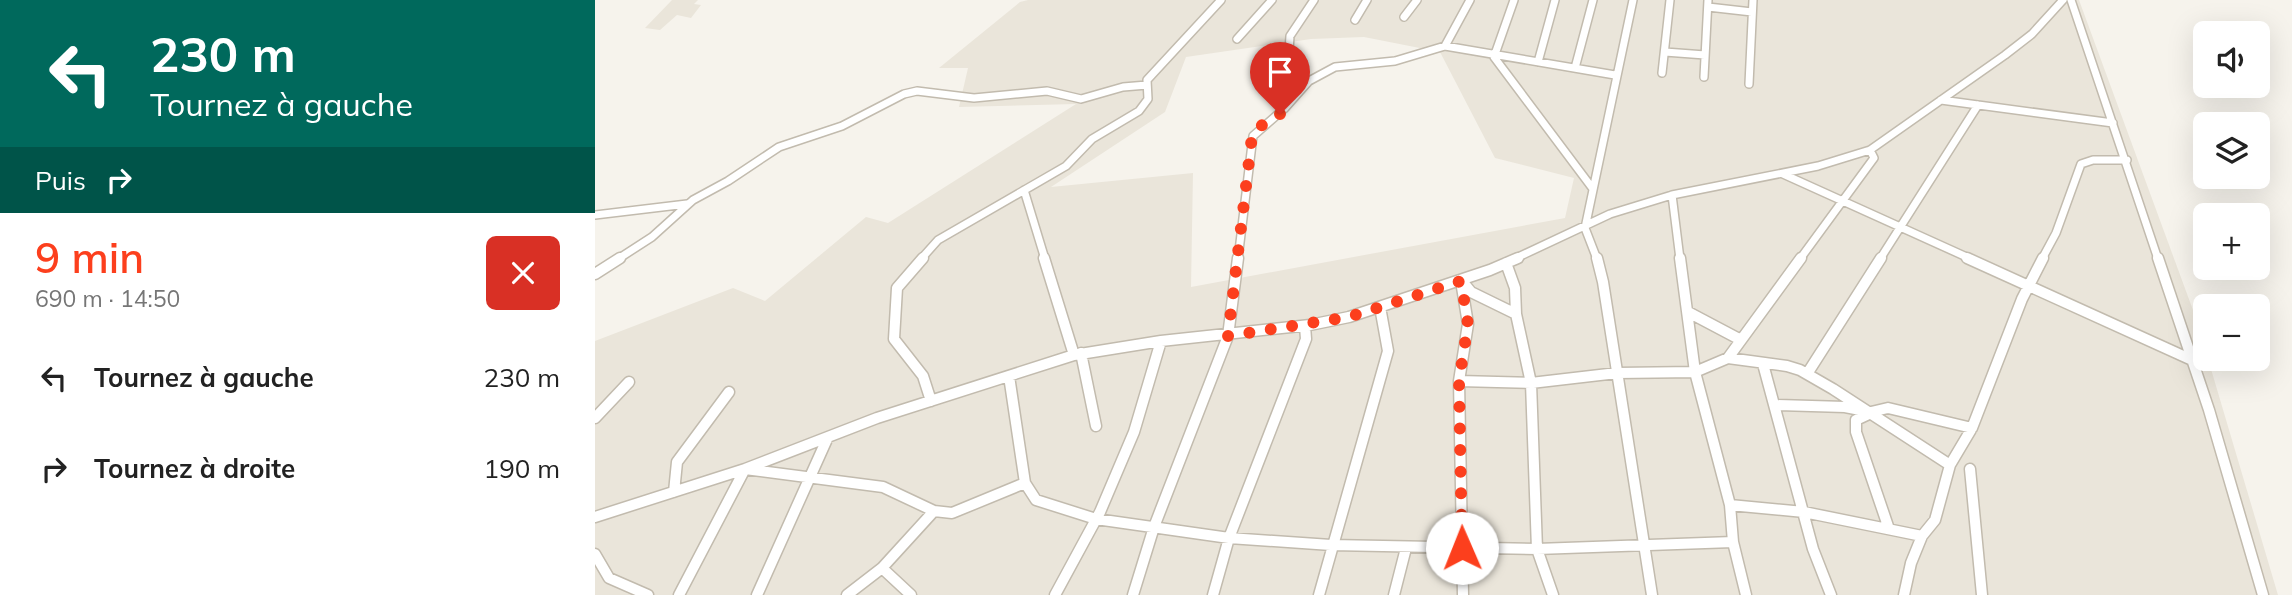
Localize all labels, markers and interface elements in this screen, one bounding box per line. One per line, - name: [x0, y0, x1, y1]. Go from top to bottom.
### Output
- map controls: [2193, 21, 2270, 371]
- button: sound: [2193, 21, 2270, 98]
- text: 230 m: [150, 23, 296, 84]
- icon: left: [35, 28, 126, 119]
- pin: [1250, 42, 1310, 114]
- icon: arrive: [1261, 53, 1299, 91]
- text: Tournez à gauche: [150, 84, 413, 124]
- button: layers: [2193, 112, 2270, 189]
- icon: right: [100, 161, 138, 199]
- text: Puis: [35, 164, 86, 197]
- button: +: [2193, 203, 2270, 280]
- text: 9 min: [35, 231, 144, 284]
- button: close: [486, 236, 560, 310]
- text: 690 m · 14:50: [35, 284, 180, 313]
- button: −: [2193, 294, 2270, 371]
- icon: left: [35, 359, 73, 397]
- text: Tournez à gauche: [94, 361, 314, 394]
- text: 230 m: [484, 361, 560, 394]
- icon: right: [35, 450, 73, 488]
- text: Tournez à droite: [94, 452, 295, 485]
- text: 190 m: [484, 452, 560, 485]
- position arrow: [1425, 511, 1499, 585]

